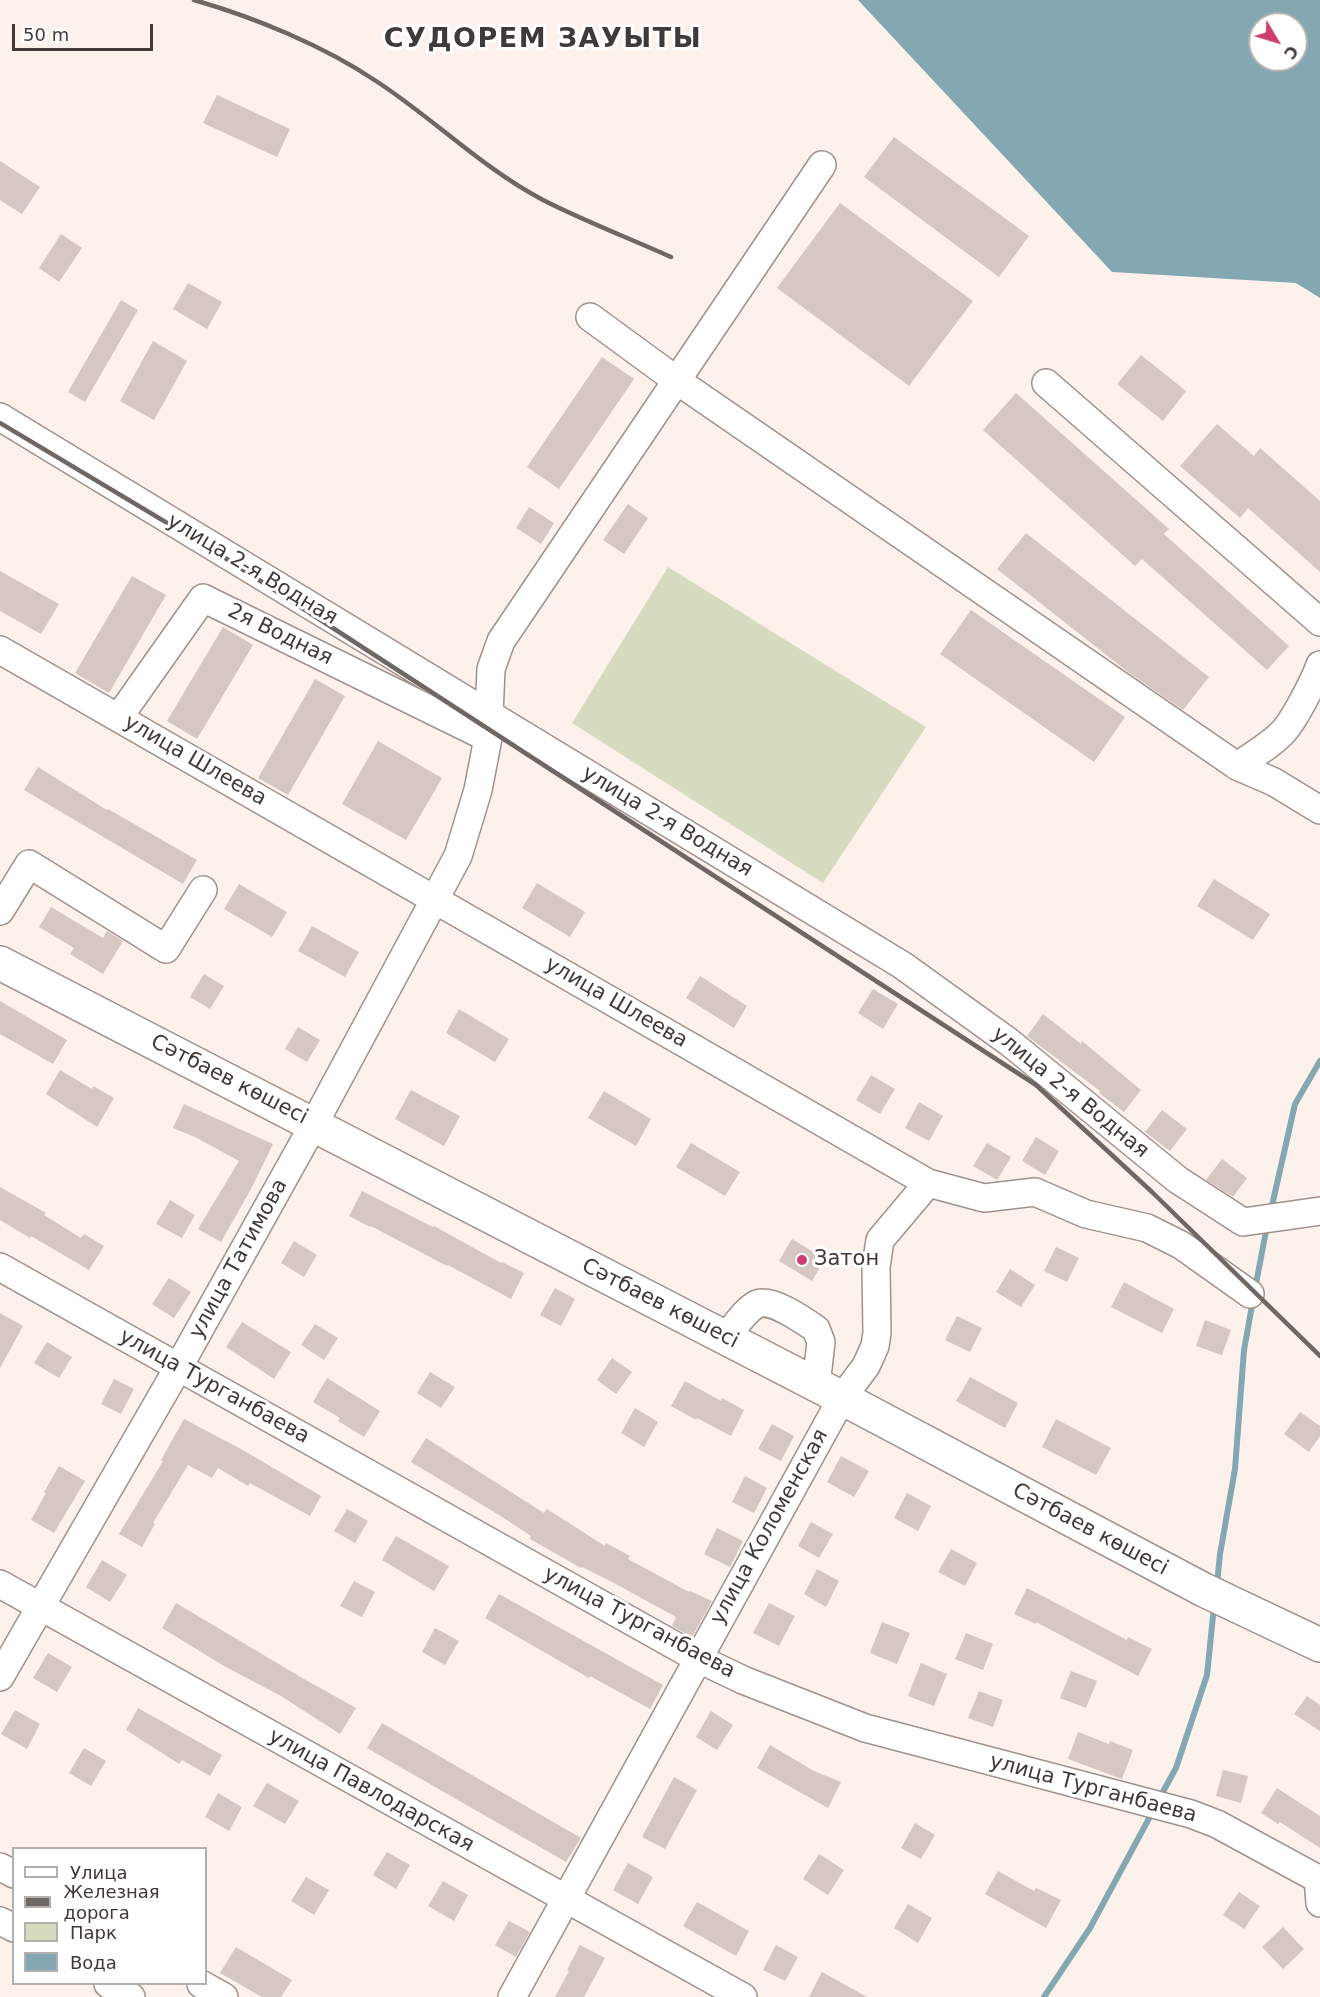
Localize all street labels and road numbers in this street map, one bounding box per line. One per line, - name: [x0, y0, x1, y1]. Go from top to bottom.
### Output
- street label: улица 2-я Водная: [162, 509, 342, 631]
- street label: 2я Водная: [223, 599, 337, 671]
- street label: улица Шлеева: [119, 710, 271, 812]
- street label: улица 2-я Водная: [577, 761, 757, 883]
- street label: улица Шлеева: [540, 952, 692, 1054]
- street label: улица 2-я Водная: [986, 1022, 1154, 1164]
- street label: Сәтбаев көшесі: [146, 1030, 312, 1130]
- street label: улица Татимова: [185, 1175, 293, 1343]
- street label: Сәтбаев көшесі: [577, 1254, 743, 1354]
- street label: улица Турганбаева: [115, 1324, 313, 1450]
- street label: улица Коломенская: [706, 1425, 834, 1629]
- street label: Сәтбаев көшесі: [1008, 1478, 1172, 1582]
- street label: улица Турганбаева: [539, 1562, 739, 1684]
- street label: улица Павлодарская: [264, 1724, 478, 1858]
- street label: улица Турганбаева: [987, 1749, 1199, 1829]

